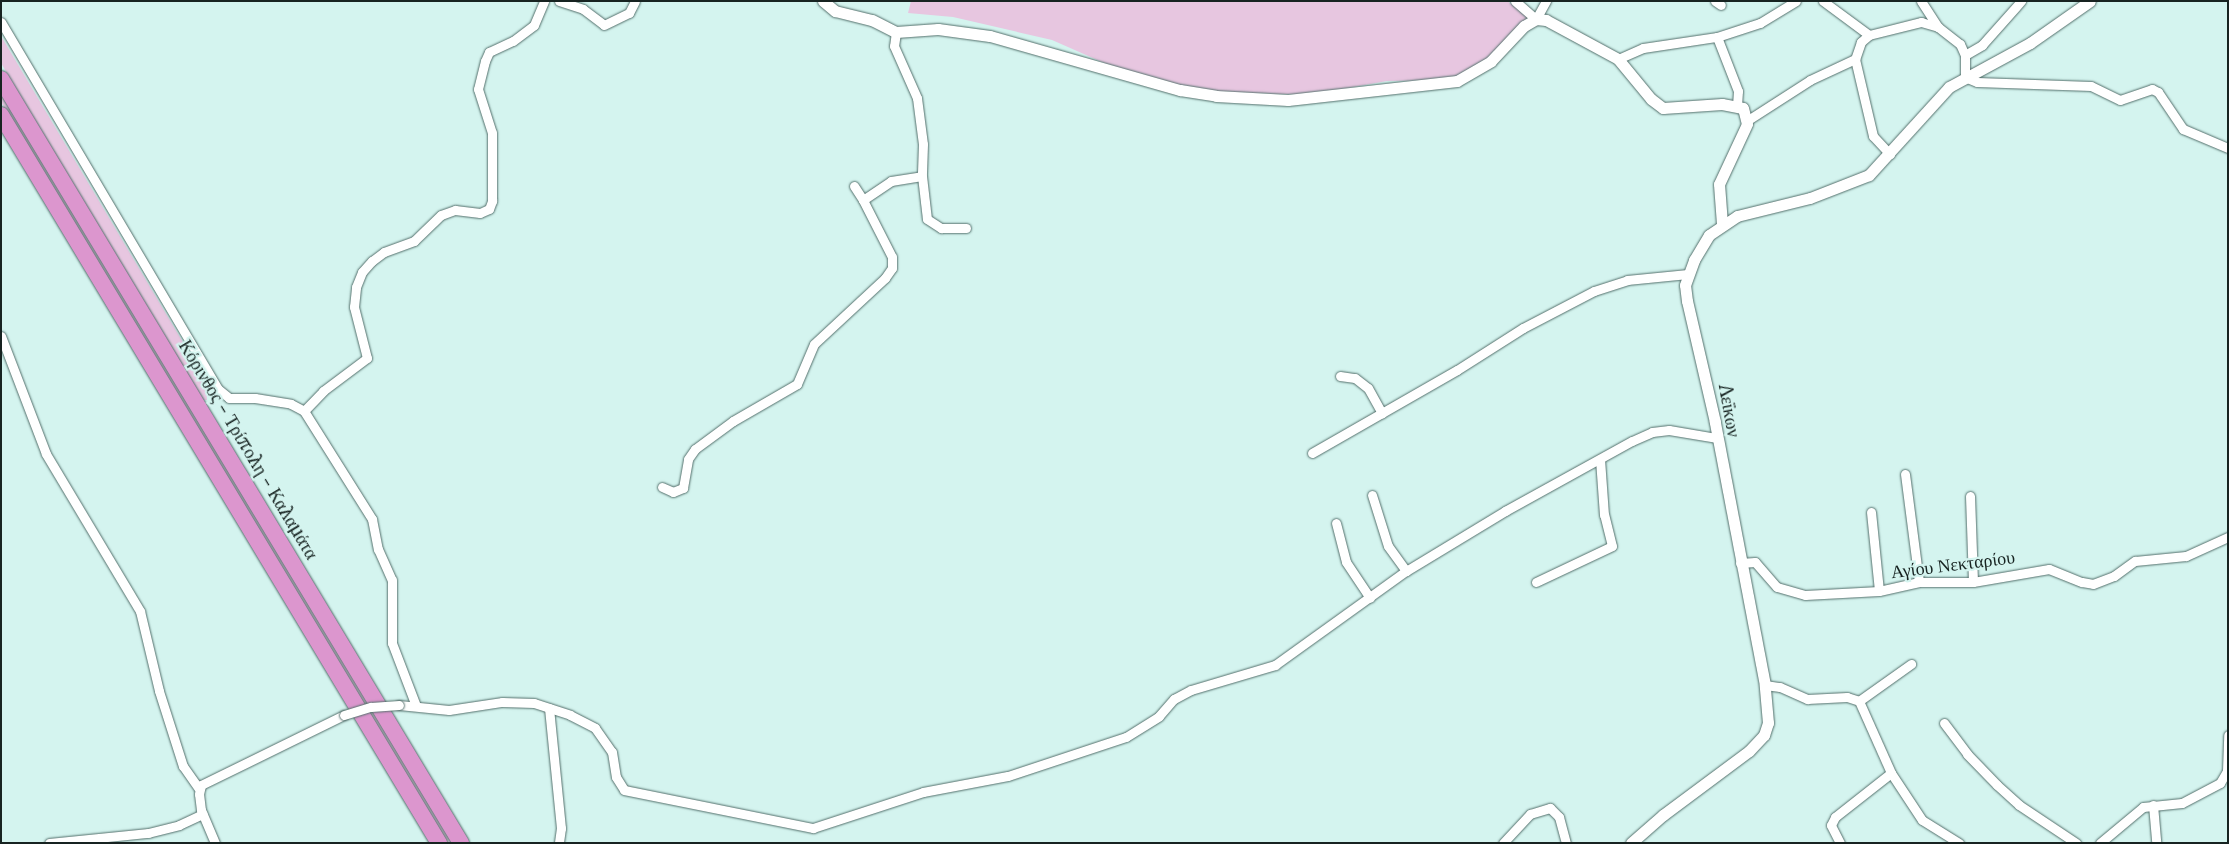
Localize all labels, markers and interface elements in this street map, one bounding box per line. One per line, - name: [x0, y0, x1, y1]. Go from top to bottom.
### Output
- street label: Κόρινθος - Τρίπολη - Καλαμάτα: [174, 336, 322, 564]
- street label: Λεΐκων: [1714, 383, 1744, 439]
- street label: Αγίου Νεκταρίου: [1890, 547, 2016, 583]

